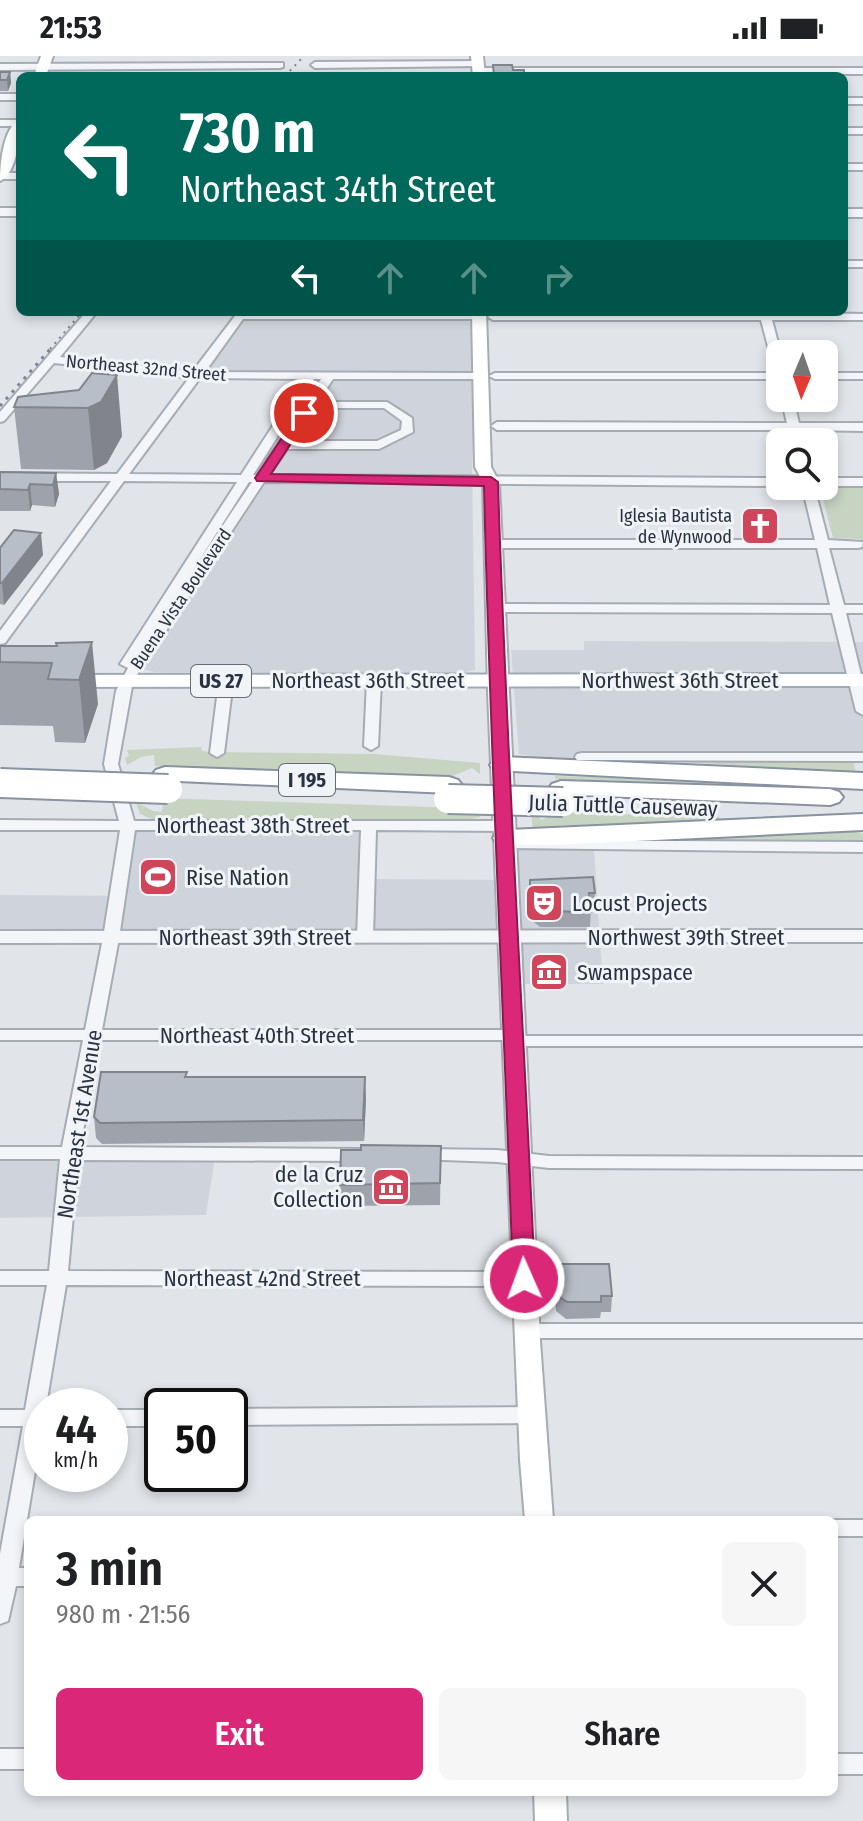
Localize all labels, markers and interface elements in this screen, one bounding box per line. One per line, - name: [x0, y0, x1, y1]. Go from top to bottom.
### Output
- text: 21:53: [40, 10, 102, 46]
- text: 730 m: [180, 100, 315, 167]
- icon: left: [48, 104, 152, 208]
- text: Northeast 34th Street: [180, 168, 496, 212]
- icon: left: [284, 256, 328, 300]
- icon: ahead: [368, 256, 412, 300]
- icon: ahead: [452, 256, 496, 300]
- icon: right: [536, 256, 580, 300]
- north arrow: [766, 340, 838, 412]
- map controls: [766, 340, 838, 500]
- street label: Northeast 32nd Street: [65, 350, 227, 386]
- pin: [270, 379, 338, 447]
- icon: arrive: [282, 391, 326, 435]
- button: search: [766, 428, 838, 500]
- place label: Iglesia Bautista de Wynwood: [619, 505, 732, 548]
- church icon: Iglesia Bautista de Wynwood: [739, 505, 781, 547]
- street label: Buena Vista Boulevard: [126, 524, 236, 674]
- road number: US 27: [191, 665, 251, 697]
- street label: Northeast 36th Street: [271, 667, 465, 694]
- street label: Northwest 36th Street: [581, 667, 779, 694]
- road number: I 195: [279, 764, 335, 796]
- street label: Julia Tuttle Causeway: [528, 789, 718, 822]
- street label: Northeast 38th Street: [156, 812, 351, 839]
- sports icon: Rise Nation: [137, 856, 179, 898]
- place label: Rise Nation: [186, 864, 289, 891]
- theatre icon: Locust Projects: [523, 882, 565, 924]
- place label: Locust Projects: [572, 890, 707, 917]
- street label: Northeast 39th Street: [159, 924, 352, 951]
- street label: Northwest 39th Street: [588, 924, 785, 951]
- museum icon: Swampspace: [528, 951, 570, 993]
- place label: Swampspace: [577, 959, 693, 986]
- street label: Northeast 40th Street: [160, 1022, 355, 1049]
- street label: Northeast 1st Avenue: [51, 1028, 108, 1220]
- place label: de la Cruz Collection: [273, 1161, 363, 1213]
- museum icon: de la Cruz Collection: [370, 1166, 412, 1208]
- position arrow: [482, 1237, 566, 1321]
- street label: Northeast 42nd Street: [163, 1265, 361, 1292]
- speed limit sign: 50: [144, 1388, 248, 1492]
- text: 44: [55, 1406, 97, 1454]
- text: km/h: [54, 1448, 98, 1472]
- text: 3 min: [56, 1540, 163, 1598]
- button: close: [722, 1542, 806, 1626]
- text: 980 m · 21:56: [56, 1599, 191, 1630]
- button: Exit: [56, 1688, 423, 1780]
- button: Share: [439, 1688, 806, 1780]

